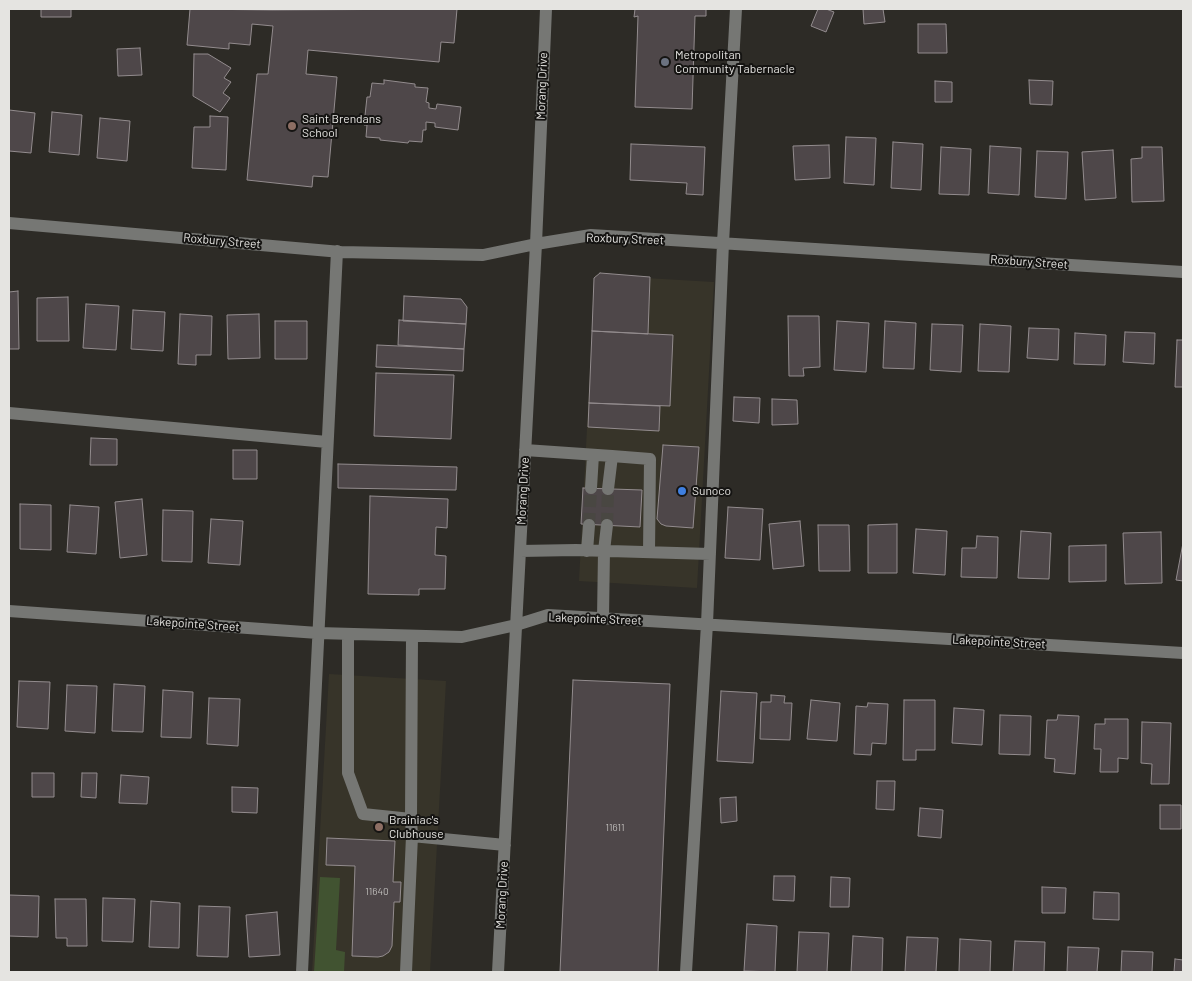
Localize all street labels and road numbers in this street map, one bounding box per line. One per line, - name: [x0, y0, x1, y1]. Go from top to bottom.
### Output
- street label: Morang Drive: [534, 52, 550, 120]
- street label: Roxbury Street: [183, 230, 261, 252]
- street label: Roxbury Street: [586, 230, 664, 248]
- street label: Roxbury Street: [990, 252, 1068, 272]
- street label: Morang Drive: [514, 457, 532, 525]
- street label: Lakepointe Street: [548, 610, 642, 628]
- street label: Lakepointe Street: [146, 614, 240, 634]
- street label: Lakepointe Street: [952, 632, 1046, 652]
- street label: Morang Drive: [493, 861, 511, 929]

